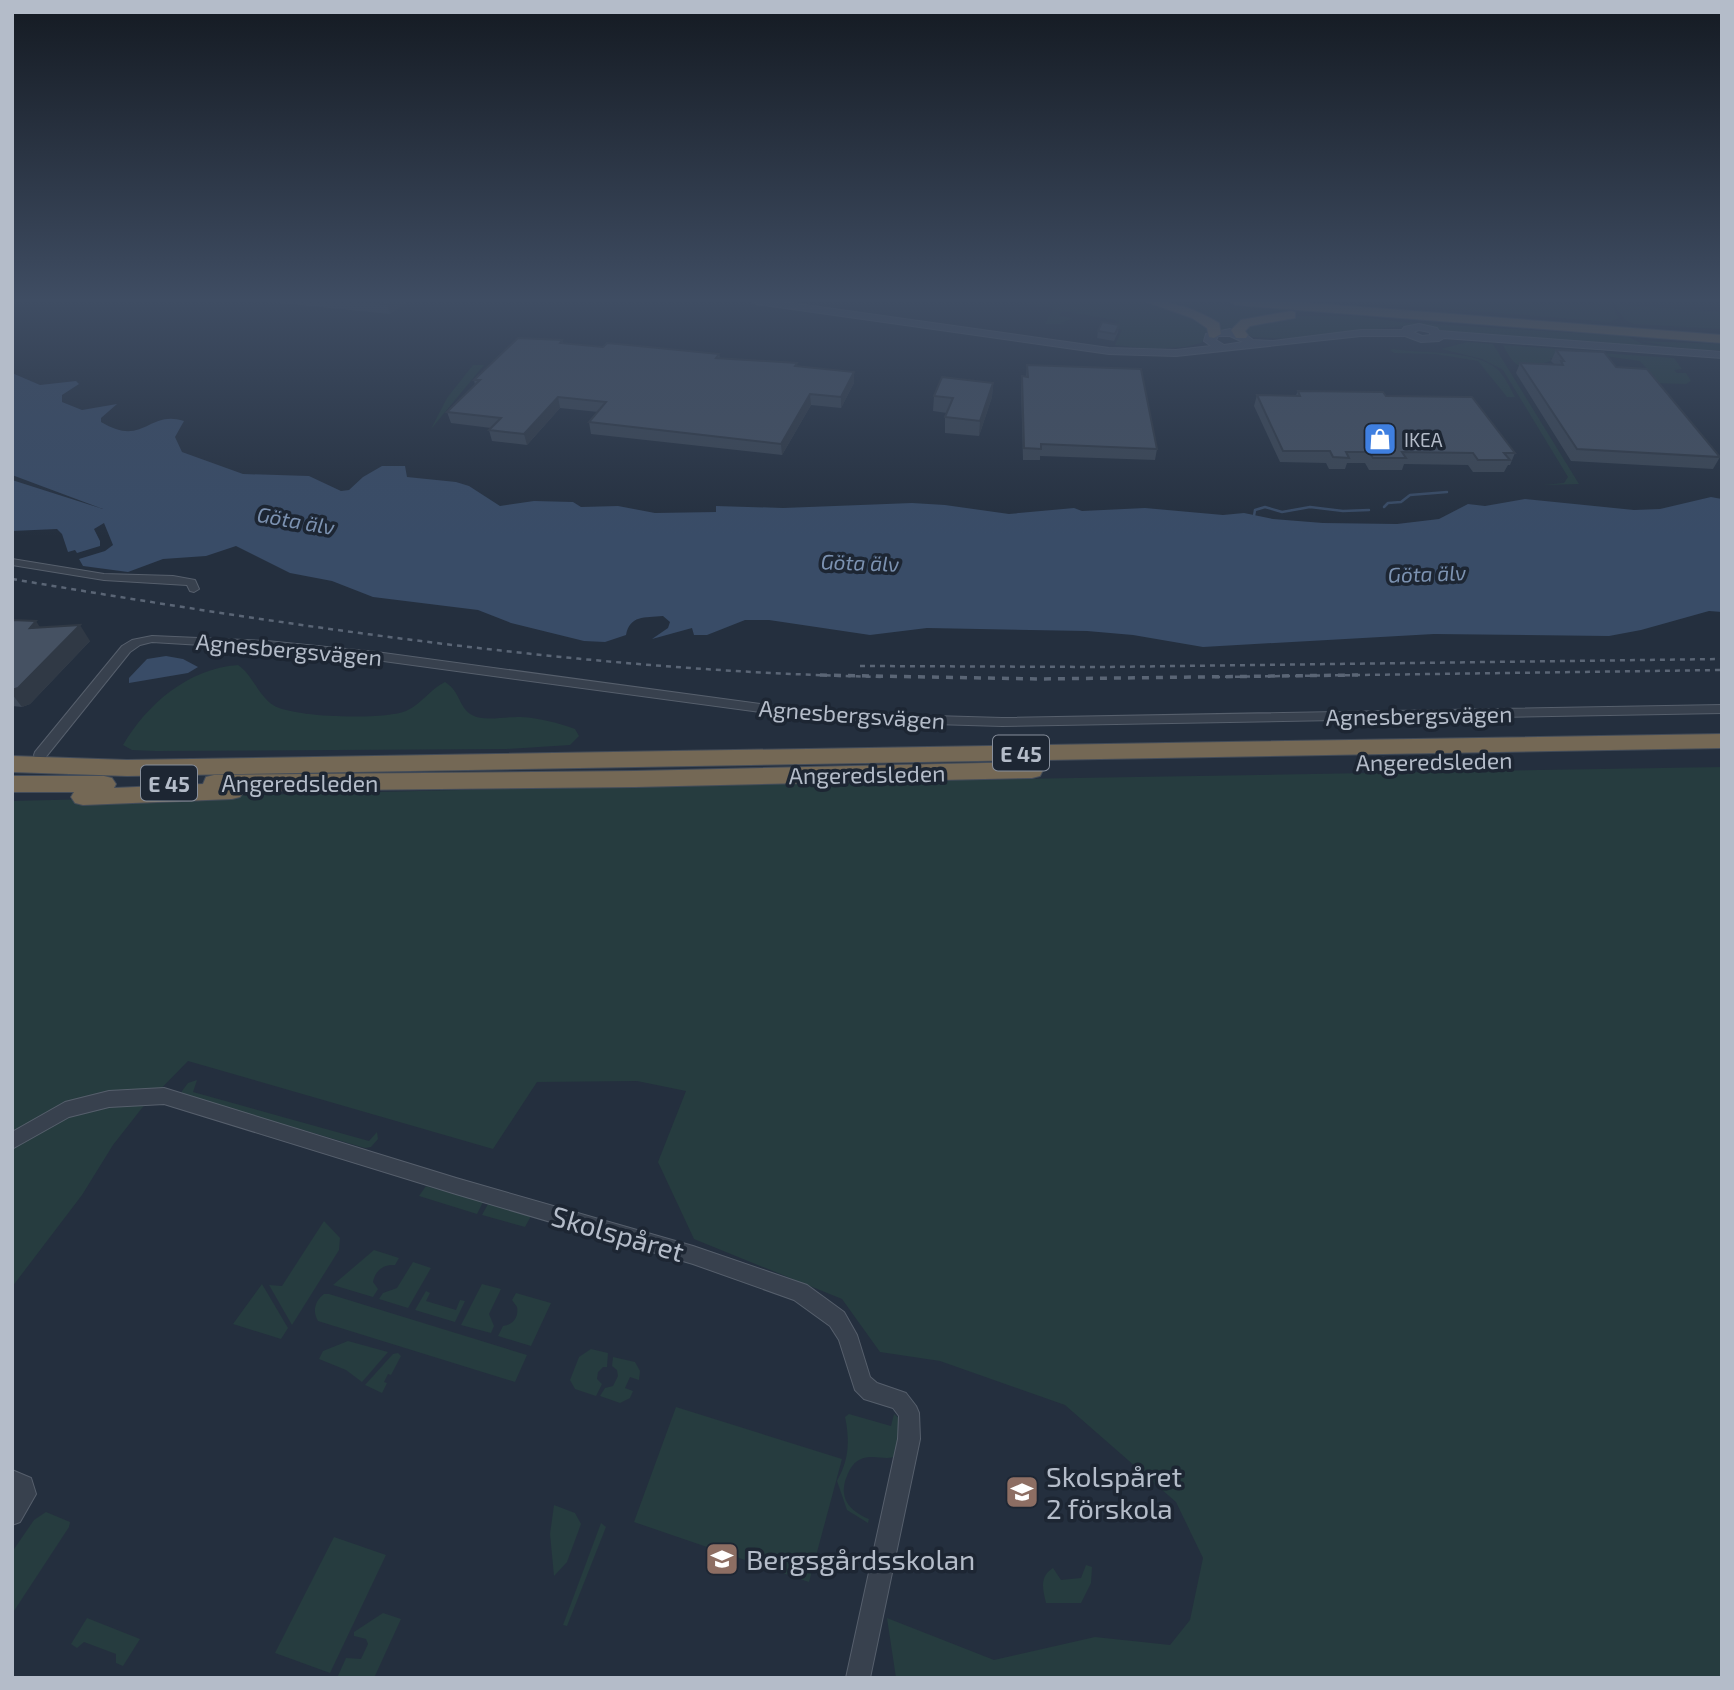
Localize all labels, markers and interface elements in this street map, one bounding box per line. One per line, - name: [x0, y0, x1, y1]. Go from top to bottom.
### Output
- shop icon: IKEA: [1361, 420, 1399, 458]
- place label: IKEA: [1404, 428, 1443, 451]
- water label: Göta älv: [255, 501, 337, 539]
- water label: Göta älv: [820, 548, 900, 576]
- water label: Göta älv: [1387, 559, 1467, 587]
- street label: Agnesbergsvägen: [195, 627, 383, 671]
- street label: Agnesbergsvägen: [758, 694, 946, 734]
- street label: Agnesbergsvägen: [1325, 699, 1513, 731]
- road number: E 45: [993, 736, 1049, 770]
- street label: Angeredsleden: [1355, 746, 1513, 776]
- street label: Angeredsleden: [788, 759, 946, 789]
- road number: E 45: [141, 766, 197, 800]
- street label: Angeredsleden: [222, 769, 378, 797]
- street label: Skolspåret: [548, 1198, 688, 1268]
- place label: Skolspåret 2 förskola: [1046, 1459, 1182, 1525]
- school or university icon: Skolspåret 2 förskola: [1003, 1473, 1041, 1511]
- school or university icon: Bergsgårdsskolan: [703, 1540, 741, 1578]
- place label: Bergsgårdsskolan: [746, 1542, 975, 1576]

